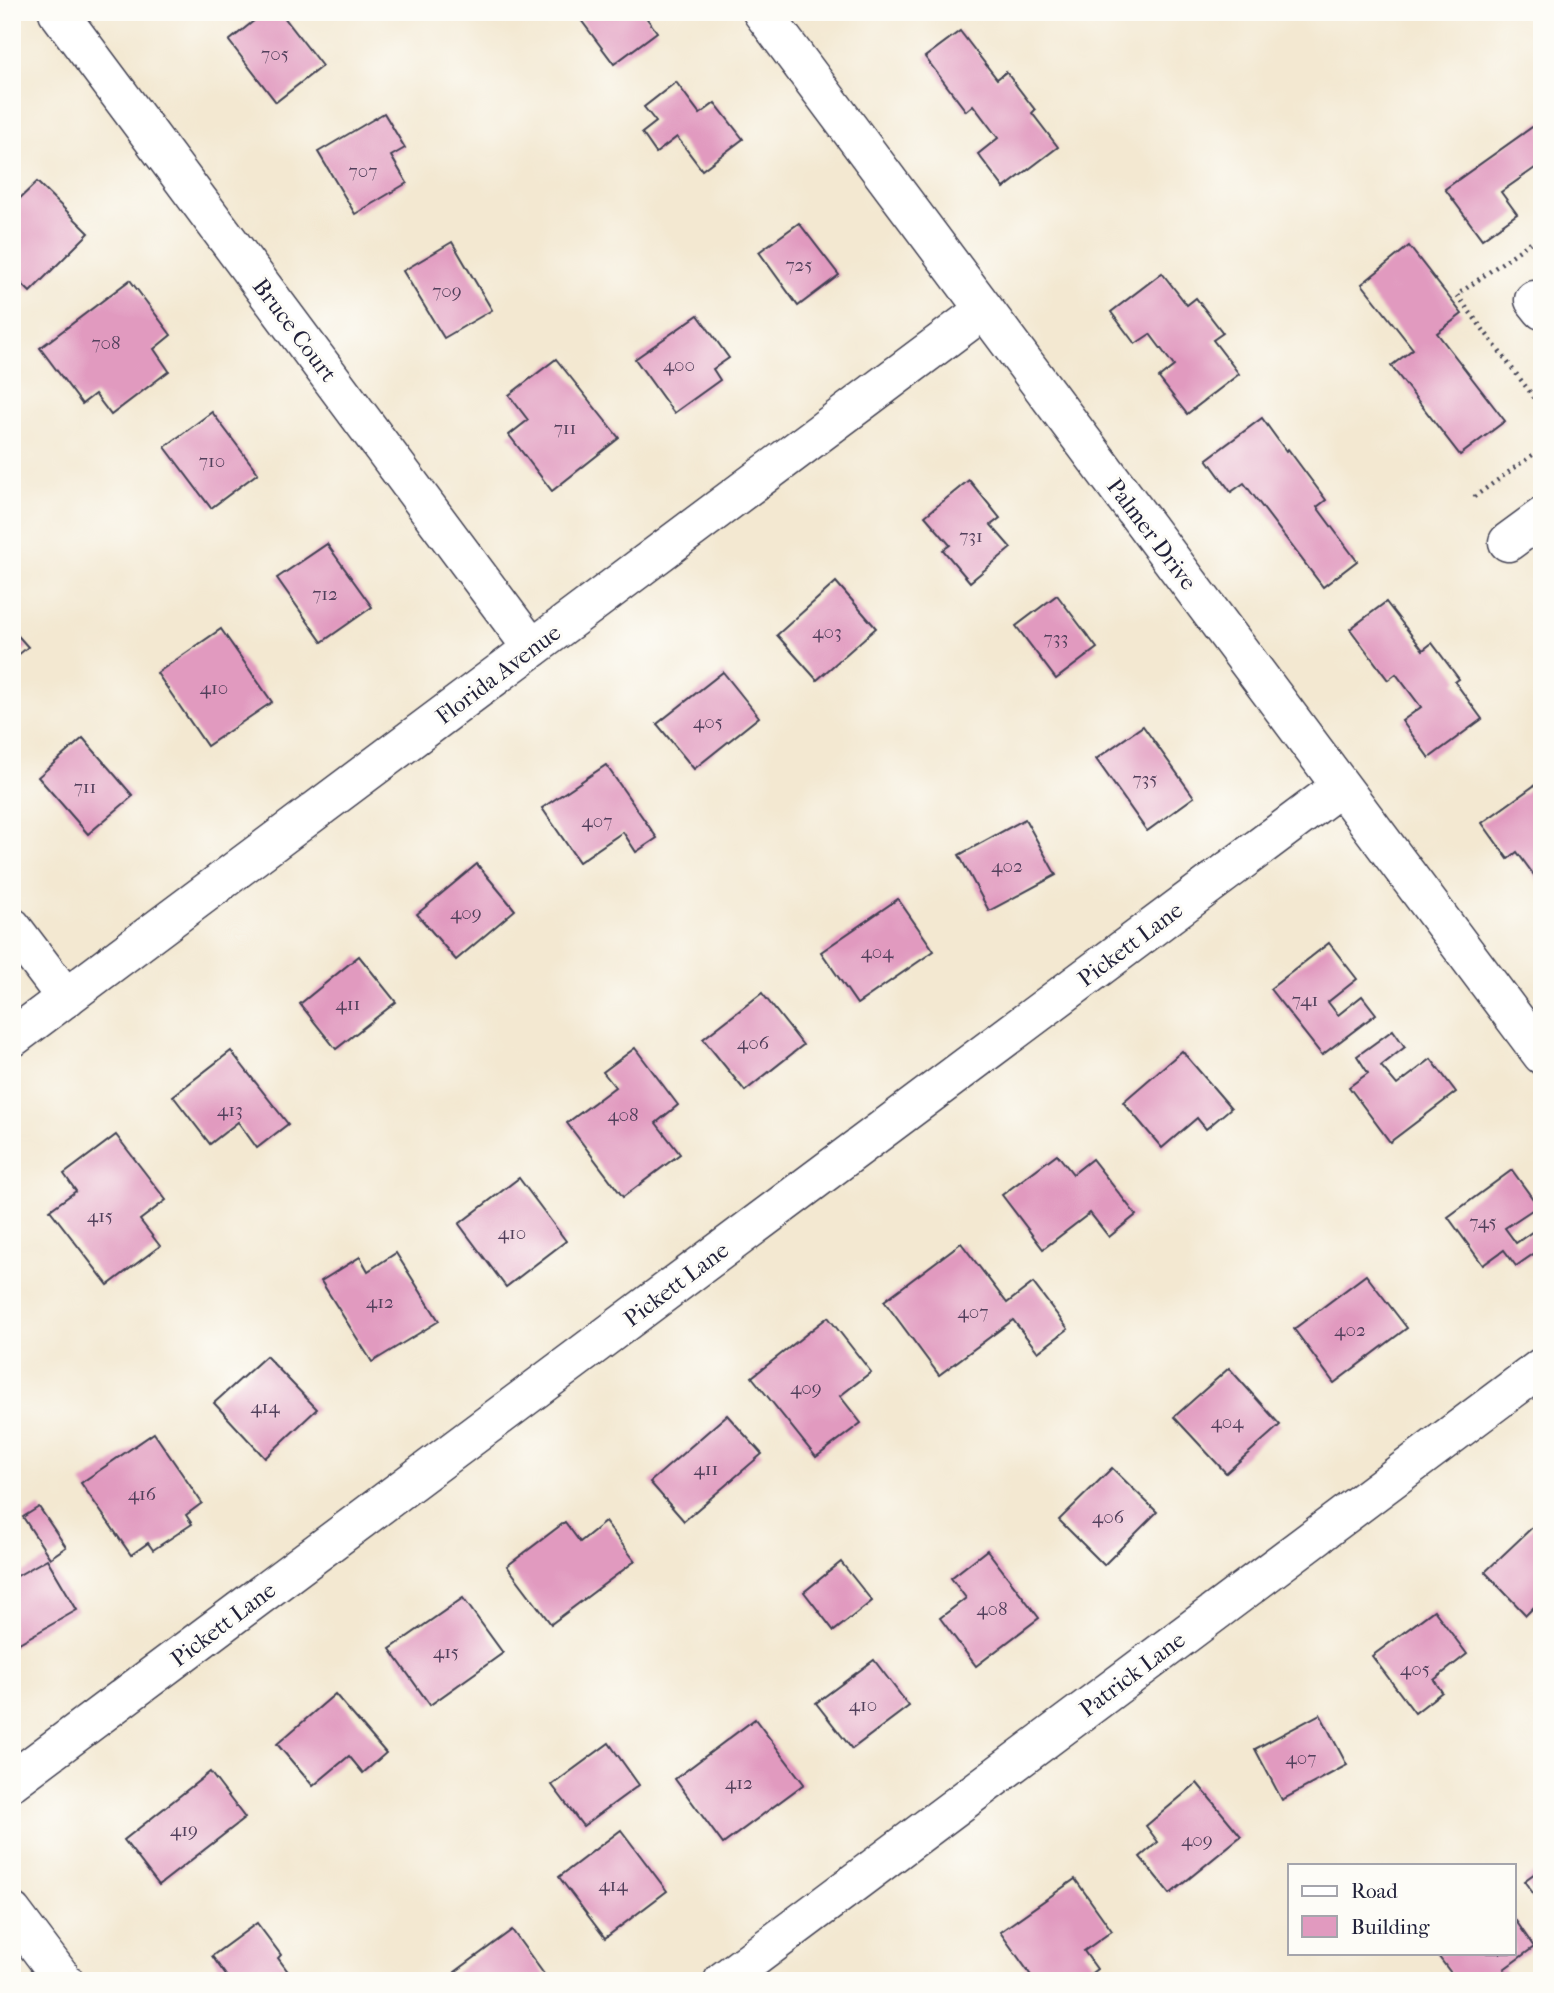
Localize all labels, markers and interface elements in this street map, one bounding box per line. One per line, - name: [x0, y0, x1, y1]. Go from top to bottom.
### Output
- house number: 705: [261, 43, 289, 65]
- house number: 707: [349, 160, 377, 182]
- house number: 725: [785, 254, 813, 276]
- street label: Bruce Court: [247, 273, 342, 387]
- house number: 709: [432, 280, 462, 302]
- house number: 708: [91, 332, 121, 354]
- house number: 400: [663, 354, 695, 376]
- house number: 711: [554, 417, 576, 439]
- house number: 710: [199, 450, 225, 472]
- street label: Palmer Drive: [1101, 473, 1202, 595]
- house number: 731: [959, 525, 983, 547]
- house number: 712: [312, 583, 338, 605]
- street label: Florida Avenue: [431, 619, 566, 730]
- house number: 403: [812, 621, 842, 643]
- house number: 733: [1044, 627, 1068, 649]
- house number: 410: [200, 677, 228, 699]
- house number: 405: [693, 711, 723, 733]
- house number: 735: [1132, 768, 1158, 790]
- house number: 711: [74, 776, 96, 798]
- house number: 407: [582, 810, 612, 832]
- house number: 402: [991, 855, 1023, 877]
- street label: Pickett Lane: [1073, 896, 1188, 992]
- house number: 409: [450, 902, 482, 924]
- house number: 404: [861, 941, 894, 963]
- house number: 741: [1292, 989, 1318, 1011]
- house number: 411: [336, 993, 360, 1015]
- house number: 406: [737, 1032, 770, 1054]
- house number: 413: [217, 1099, 243, 1121]
- house number: 408: [607, 1104, 639, 1126]
- house number: 415: [87, 1205, 113, 1227]
- house number: 745: [1469, 1211, 1497, 1233]
- house number: 410: [498, 1222, 526, 1244]
- street label: Pickett Lane: [619, 1236, 734, 1332]
- house number: 412: [366, 1291, 394, 1313]
- house number: 407: [958, 1301, 988, 1323]
- house number: 402: [1334, 1319, 1366, 1341]
- house number: 409: [790, 1377, 822, 1399]
- house number: 414: [250, 1396, 280, 1418]
- house number: 404: [1211, 1411, 1244, 1433]
- house number: 411: [694, 1458, 718, 1480]
- house number: 416: [128, 1483, 157, 1505]
- house number: 406: [1092, 1506, 1125, 1528]
- street label: Pickett Lane: [166, 1576, 281, 1672]
- house number: 408: [976, 1598, 1008, 1620]
- street label: Patrick Lane: [1074, 1626, 1190, 1723]
- house number: 415: [433, 1641, 459, 1663]
- house number: 405: [1400, 1658, 1430, 1680]
- house number: 410: [849, 1694, 877, 1716]
- house number: 407: [1286, 1747, 1316, 1769]
- house number: 412: [725, 1772, 753, 1794]
- house number: 419: [170, 1819, 198, 1841]
- house number: 409: [1181, 1829, 1213, 1851]
- legend: [1288, 1864, 1516, 1954]
- house number: 414: [598, 1874, 628, 1896]
- text: Road: [1351, 1879, 1398, 1903]
- text: Building: [1351, 1915, 1430, 1939]

